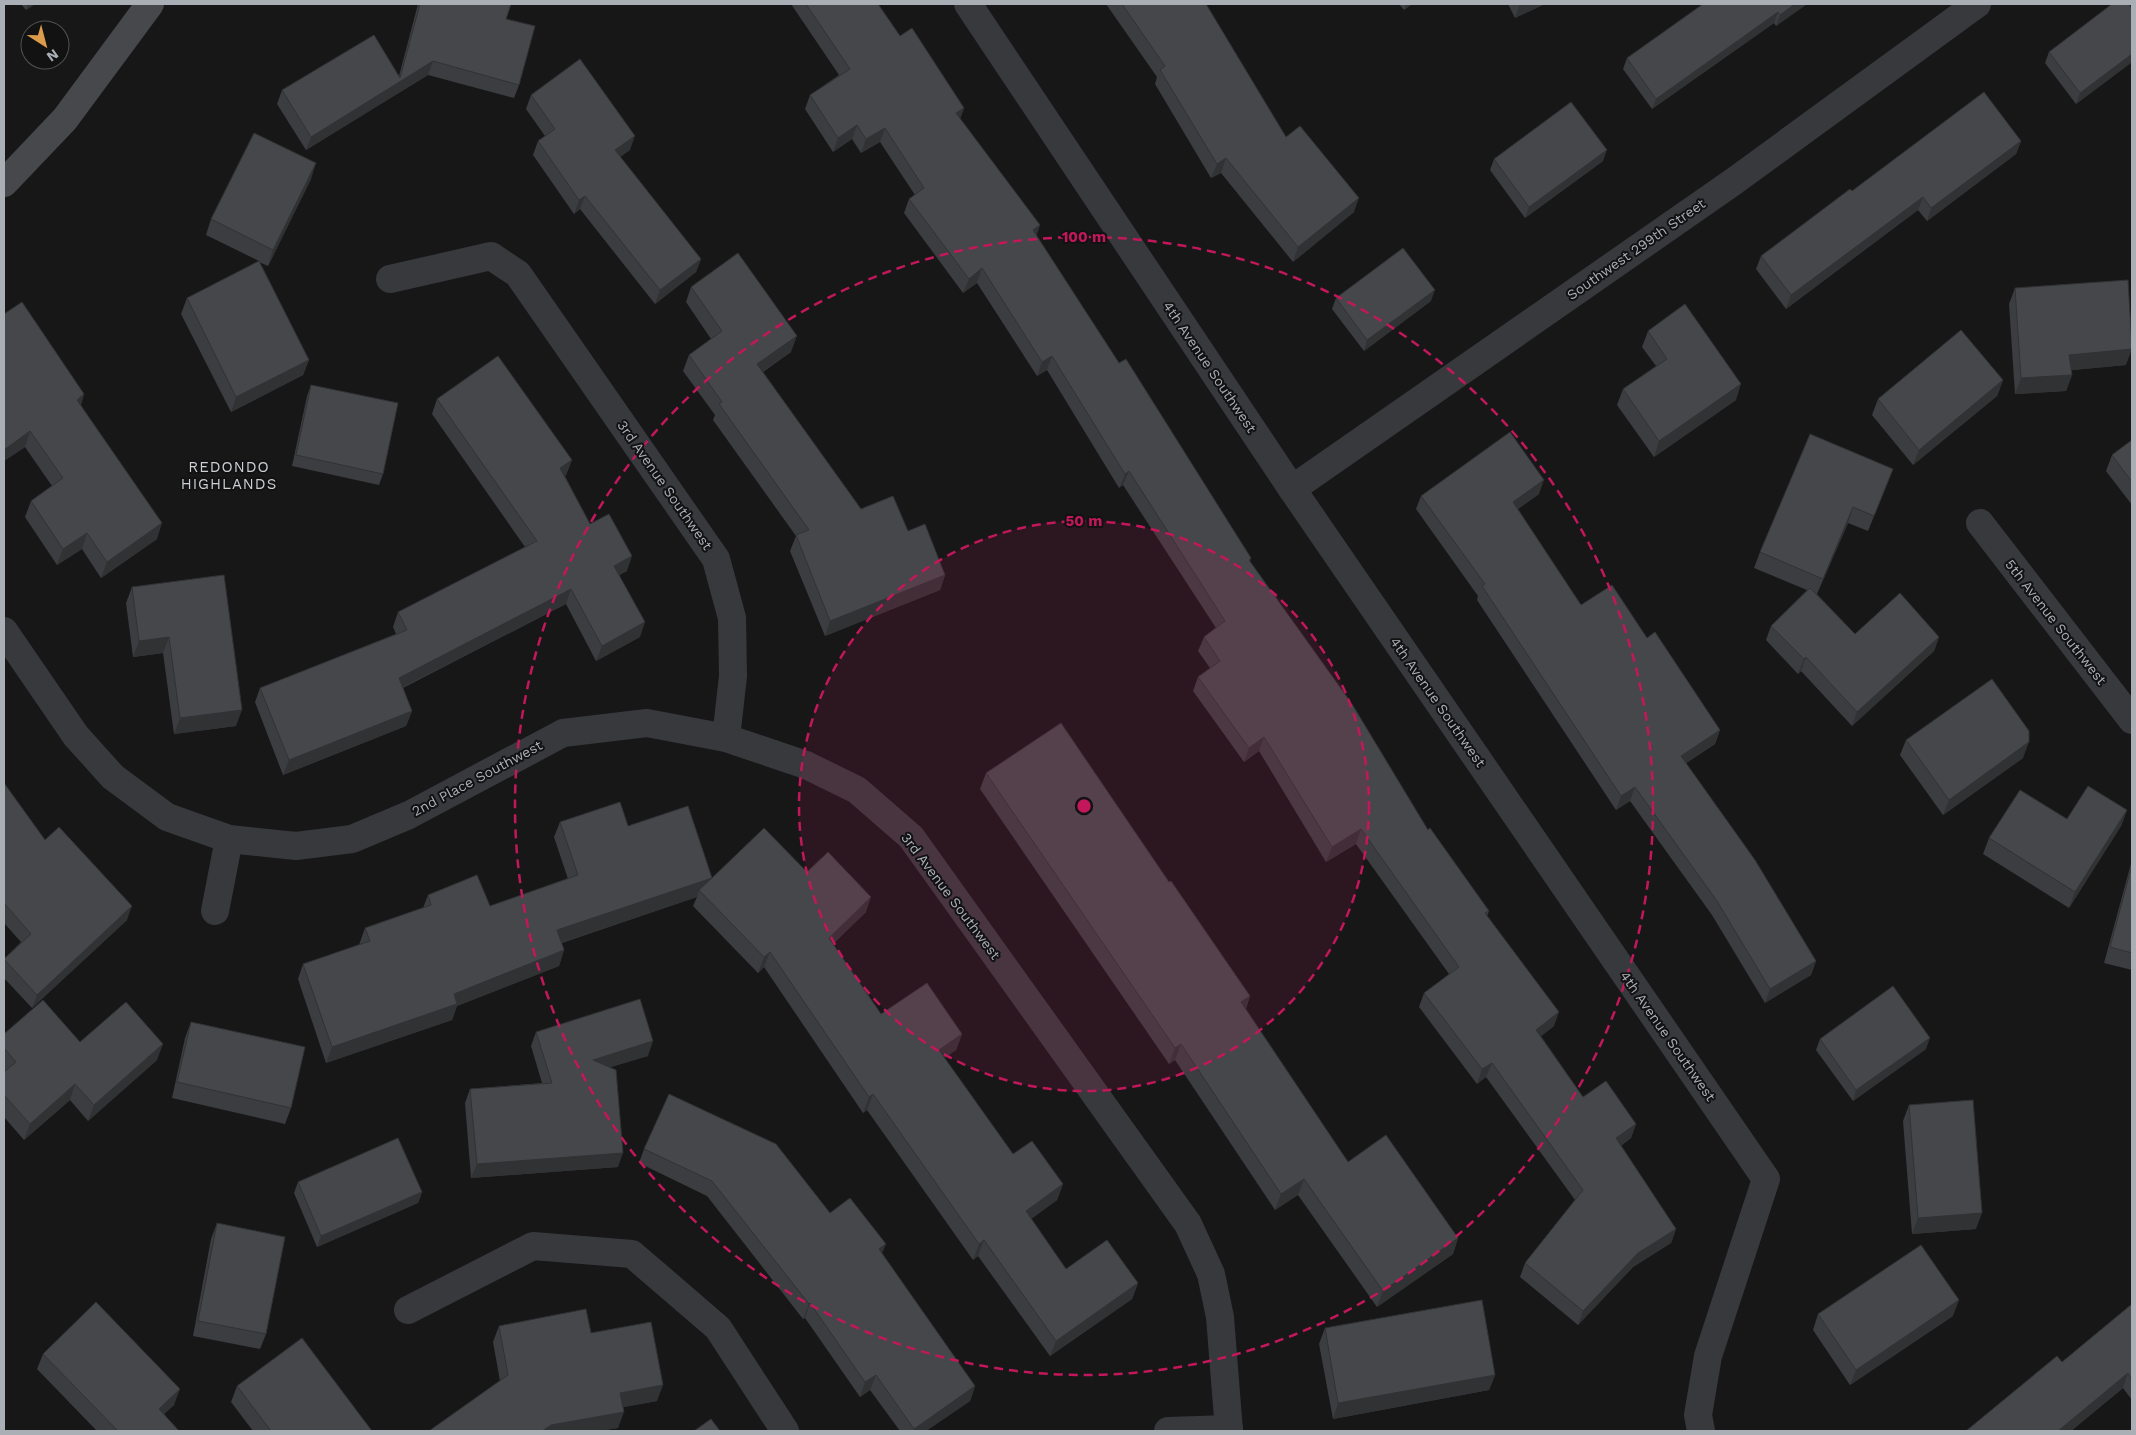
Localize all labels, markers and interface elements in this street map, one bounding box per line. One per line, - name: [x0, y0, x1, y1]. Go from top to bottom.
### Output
- north arrow: [20, 20, 70, 70]
- text: N: [44, 46, 62, 65]
- street label: Southwest 299th Street: [1564, 195, 1708, 303]
- text: 100 m: [1062, 228, 1106, 246]
- street label: 4th Avenue Southwest: [1160, 298, 1260, 436]
- street label: 3rd Avenue Southwest: [614, 417, 716, 553]
- district label: REDONDO HIGHLANDS: [181, 458, 277, 493]
- text: 50 m: [1066, 512, 1102, 530]
- street label: 5th Avenue Southwest: [2002, 556, 2110, 688]
- street label: 4th Avenue Southwest: [1387, 634, 1489, 770]
- street label: 2nd Place Southwest: [409, 737, 545, 819]
- centre of rings: [1075, 797, 1093, 815]
- street label: 3rd Avenue Southwest: [898, 830, 1004, 962]
- street label: 4th Avenue Southwest: [1617, 968, 1719, 1104]

